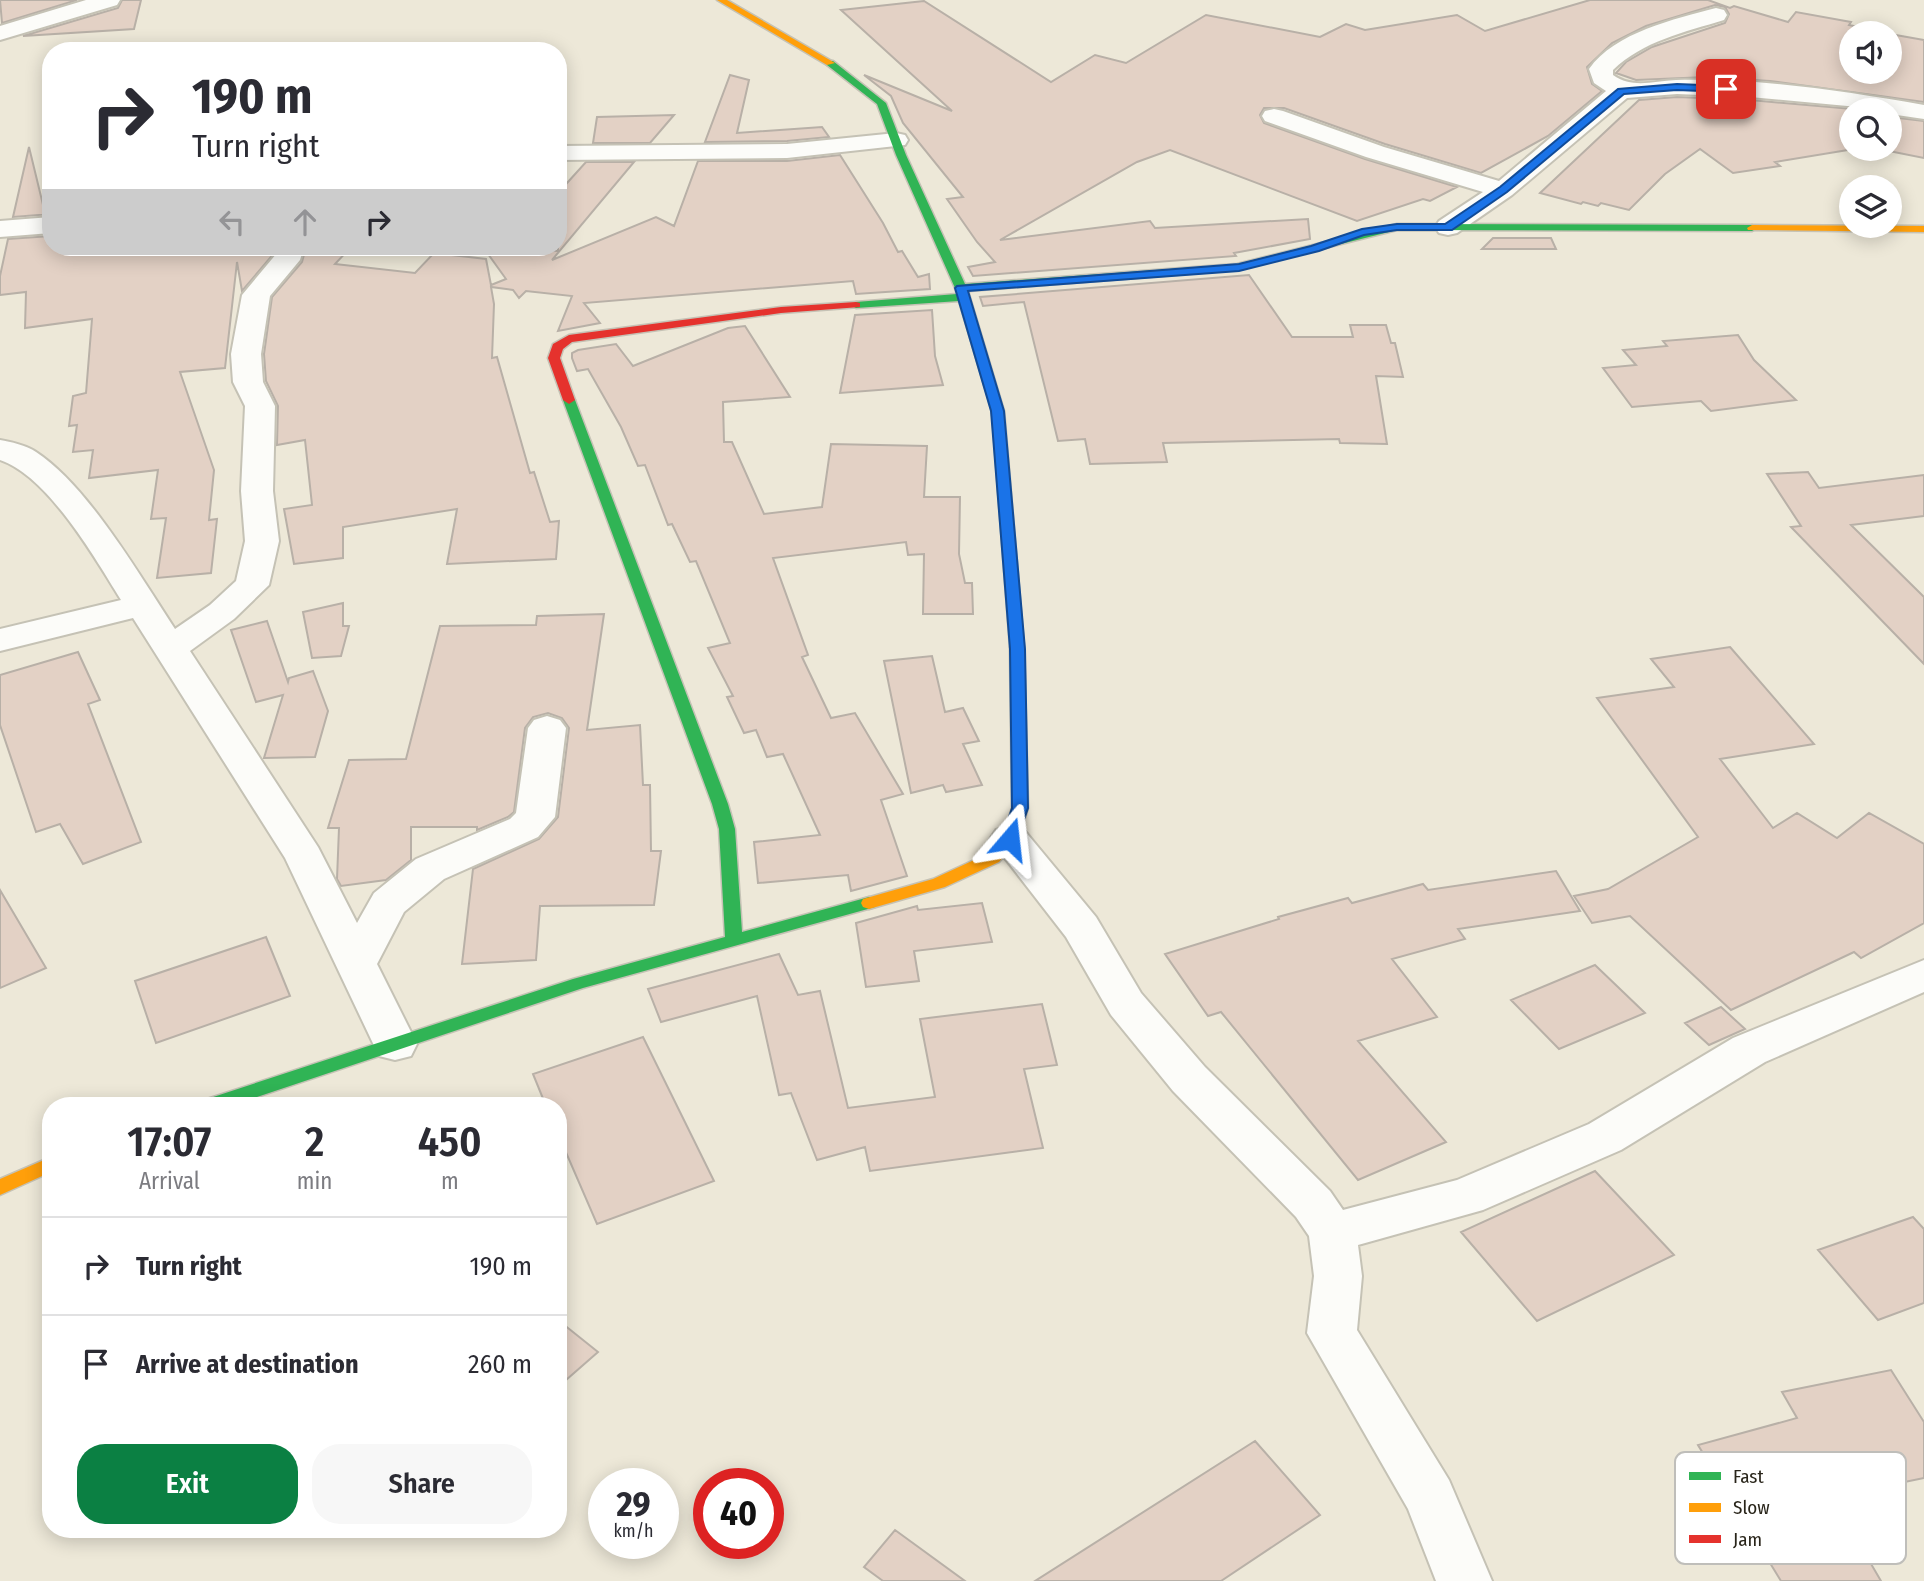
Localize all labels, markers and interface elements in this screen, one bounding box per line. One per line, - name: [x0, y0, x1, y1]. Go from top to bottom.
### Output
- map controls: [1839, 21, 1902, 238]
- button: sound: [1839, 21, 1902, 84]
- pin: [1696, 59, 1756, 119]
- text: 190 m: [192, 67, 312, 126]
- icon: right: [77, 70, 168, 161]
- icon: arrive: [1707, 70, 1745, 108]
- button: search: [1839, 98, 1902, 161]
- text: Turn right: [192, 127, 319, 165]
- button: layers: [1839, 175, 1902, 238]
- icon: left: [213, 203, 251, 241]
- icon: ahead: [286, 203, 324, 241]
- icon: right: [359, 203, 397, 241]
- position arrow: [973, 802, 1047, 876]
- text: 17:07: [127, 1117, 212, 1167]
- text: 2: [305, 1117, 324, 1167]
- text: 450: [418, 1117, 482, 1167]
- text: Arrival: [139, 1167, 200, 1195]
- text: min: [297, 1167, 332, 1195]
- text: m: [441, 1167, 459, 1195]
- icon: right: [77, 1247, 115, 1285]
- text: Turn right: [136, 1251, 242, 1282]
- text: 190 m: [470, 1251, 532, 1282]
- icon: arrive: [77, 1345, 115, 1383]
- text: Arrive at destination: [136, 1349, 359, 1380]
- text: 260 m: [468, 1349, 532, 1380]
- button: Exit: [77, 1444, 298, 1524]
- button: Share: [312, 1444, 532, 1524]
- legend: [1675, 1452, 1906, 1564]
- text: Fast: [1733, 1465, 1764, 1488]
- speed limit sign: 40: [693, 1468, 784, 1559]
- text: 29: [616, 1483, 651, 1525]
- text: Slow: [1733, 1496, 1770, 1519]
- text: km/h: [613, 1520, 654, 1542]
- text: Jam: [1733, 1528, 1762, 1551]

